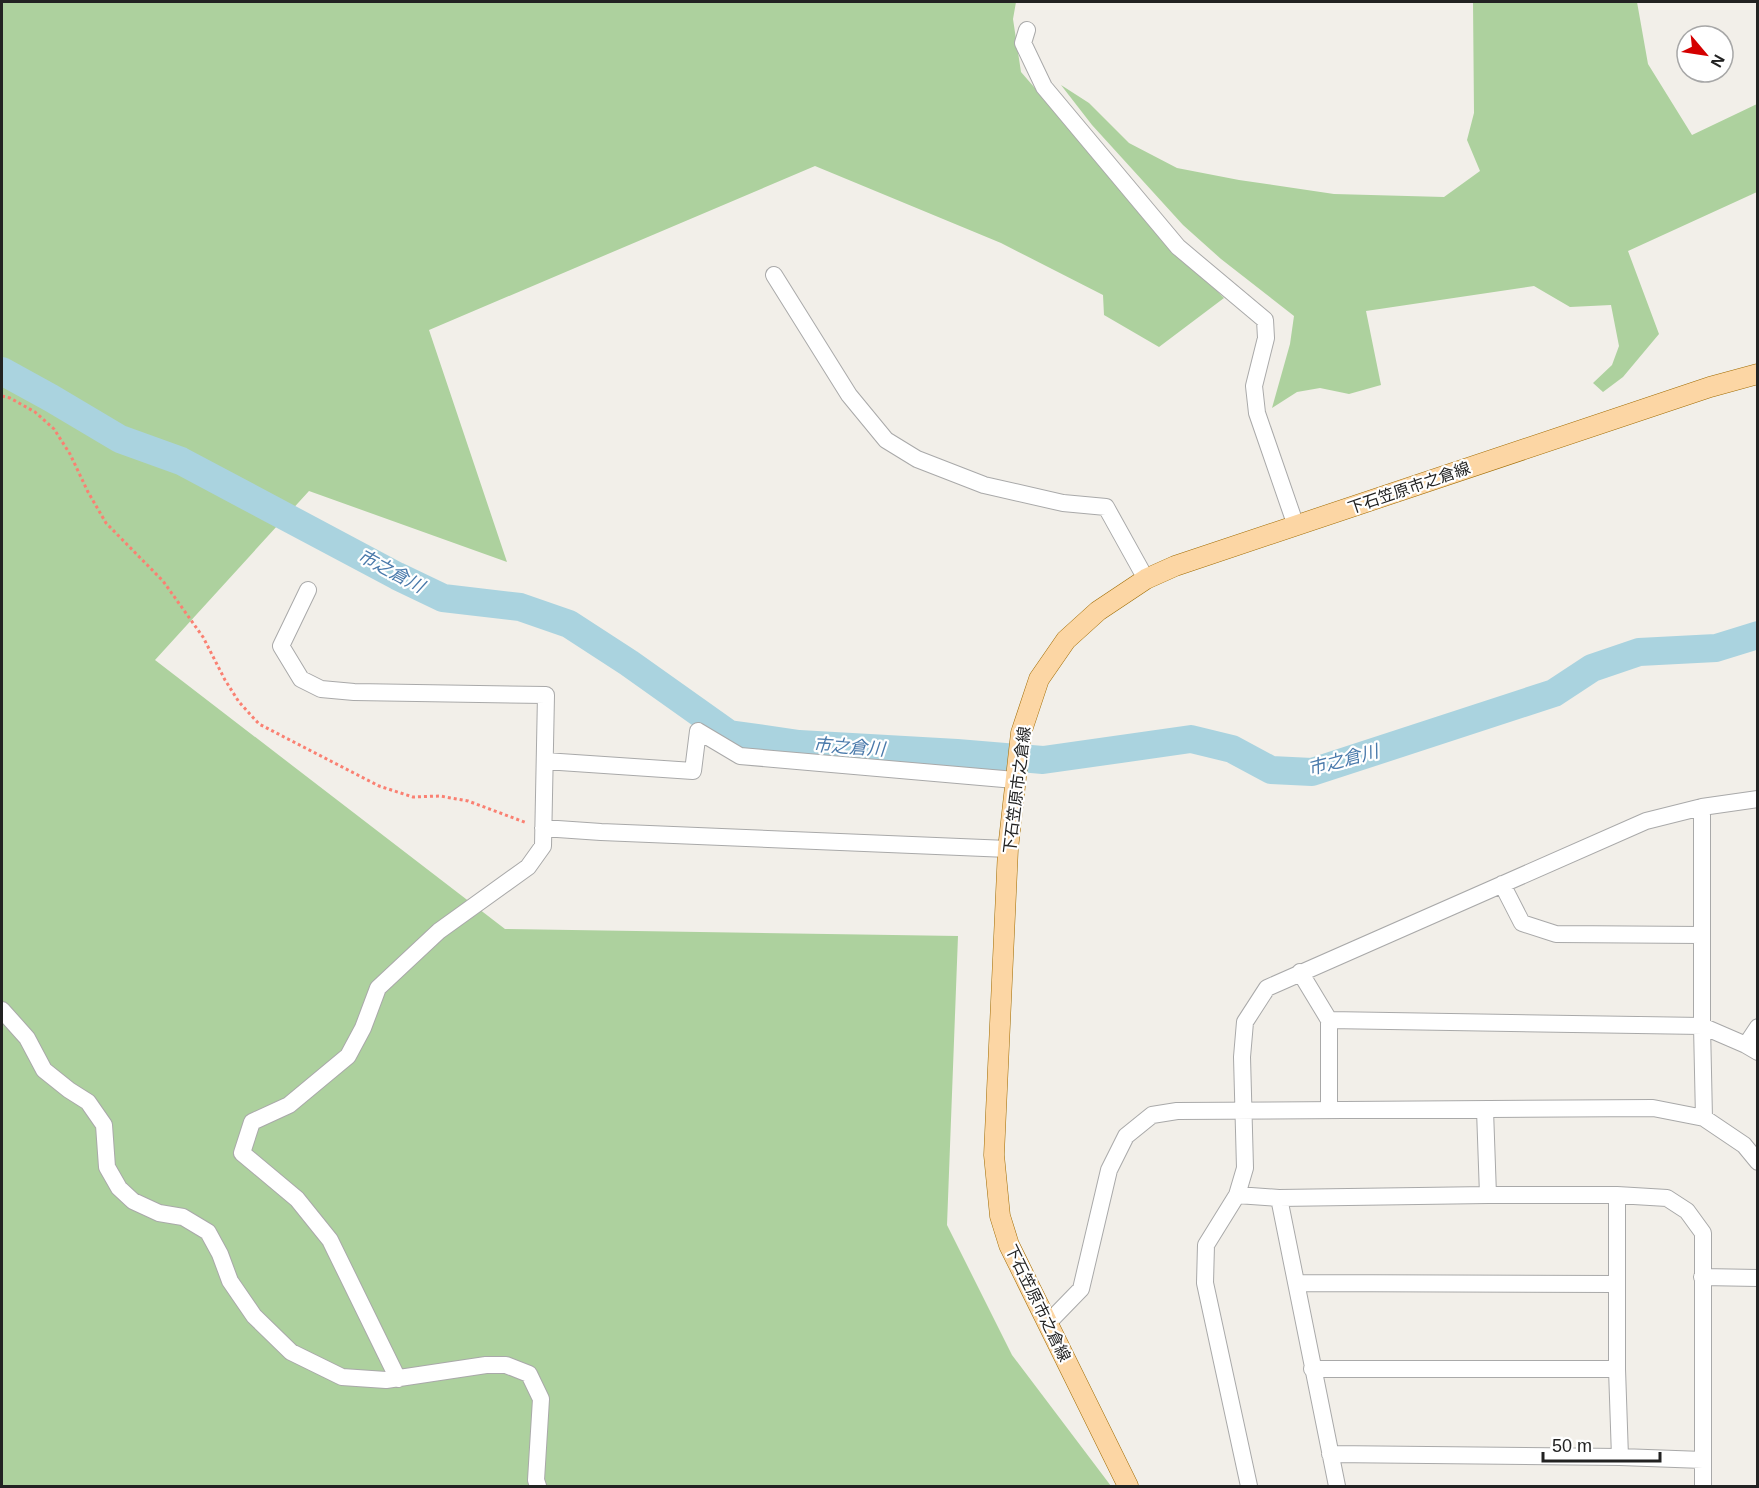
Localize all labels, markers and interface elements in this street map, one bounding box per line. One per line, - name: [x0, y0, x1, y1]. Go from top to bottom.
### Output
- north arrow: [1675, 24, 1735, 84]
- text: N: [1707, 52, 1728, 70]
- street label: 下石笠原市之倉線: [1346, 459, 1472, 517]
- water label: 市之倉川: [355, 545, 429, 598]
- street label: 下石笠原市之倉線: [1001, 725, 1033, 855]
- water label: 市之倉川: [812, 735, 888, 760]
- water label: 市之倉川: [1306, 741, 1382, 779]
- street label: 下石笠原市之倉線: [1002, 1242, 1074, 1364]
- scale bar: [1543, 1425, 1660, 1463]
- text: 50 m: [1552, 1436, 1592, 1456]

